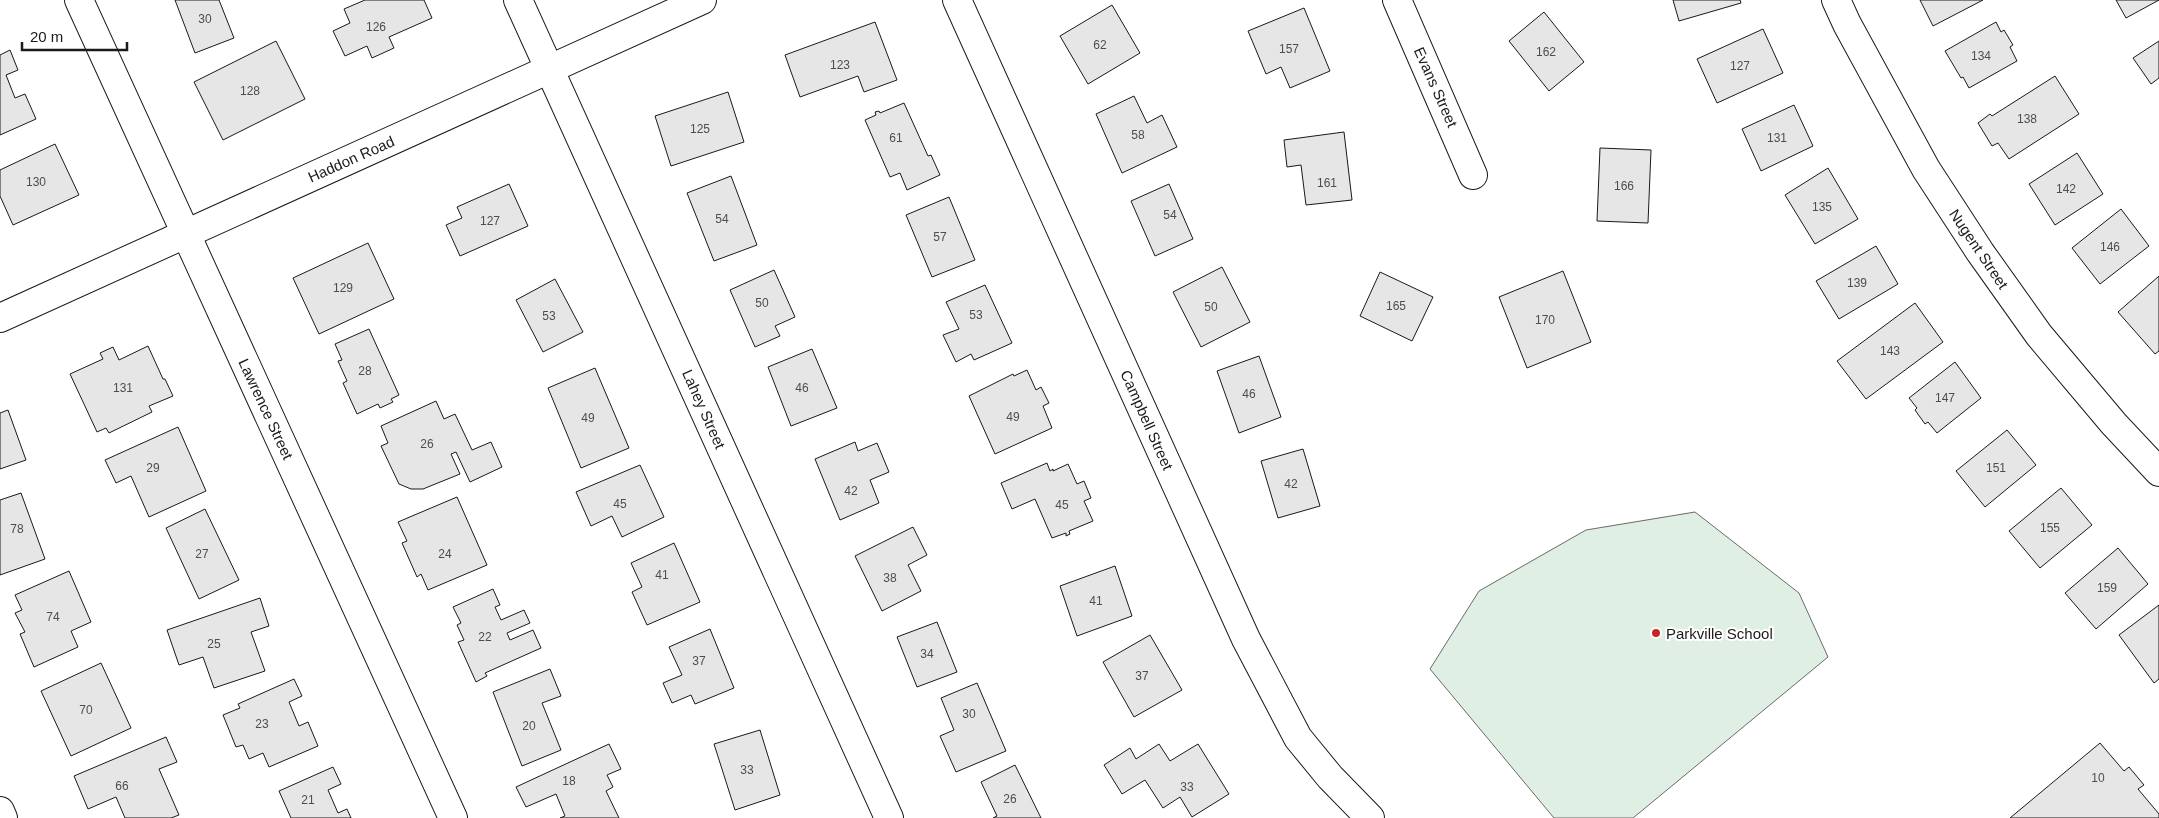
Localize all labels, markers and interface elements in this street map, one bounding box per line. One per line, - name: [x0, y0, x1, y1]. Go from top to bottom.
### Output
- house number: 30: [198, 12, 212, 26]
- scale bar: [22, 20, 128, 52]
- house number: 126: [366, 20, 386, 34]
- text: 20 m: [30, 28, 63, 45]
- house number: 62: [1093, 38, 1107, 52]
- house number: 157: [1279, 42, 1299, 56]
- street label: Evans Street: [1411, 44, 1462, 130]
- house number: 162: [1536, 45, 1556, 59]
- house number: 134: [1971, 49, 1991, 63]
- house number: 123: [830, 58, 850, 72]
- house number: 127: [1730, 59, 1750, 73]
- house number: 128: [240, 84, 260, 98]
- house number: 138: [2017, 112, 2037, 126]
- house number: 125: [690, 122, 710, 136]
- house number: 58: [1131, 128, 1145, 142]
- house number: 61: [889, 131, 903, 145]
- house number: 131: [1767, 131, 1787, 145]
- street label: Haddon Road: [305, 132, 397, 186]
- house number: 130: [26, 175, 46, 189]
- house number: 161: [1317, 176, 1337, 190]
- house number: 166: [1614, 179, 1634, 193]
- house number: 142: [2056, 182, 2076, 196]
- house number: 135: [1812, 200, 1832, 214]
- street label: Nugent Street: [1946, 206, 2012, 293]
- house number: 54: [1163, 208, 1177, 222]
- house number: 54: [715, 212, 729, 226]
- house number: 127: [480, 214, 500, 228]
- house number: 57: [933, 230, 947, 244]
- house number: 146: [2100, 240, 2120, 254]
- house number: 139: [1847, 276, 1867, 290]
- house number: 129: [333, 281, 353, 295]
- house number: 50: [755, 296, 769, 310]
- house number: 165: [1386, 299, 1406, 313]
- house number: 50: [1204, 300, 1218, 314]
- house number: 53: [969, 308, 983, 322]
- house number: 53: [542, 309, 556, 323]
- house number: 170: [1535, 313, 1555, 327]
- house number: 143: [1880, 344, 1900, 358]
- street label: Lawrence Street: [235, 356, 297, 463]
- house number: 28: [358, 364, 372, 378]
- street label: Lahey Street: [679, 367, 729, 452]
- street label: Campbell Street: [1117, 367, 1177, 473]
- house number: 131: [113, 381, 133, 395]
- house number: 46: [795, 381, 809, 395]
- house number: 46: [1242, 387, 1256, 401]
- house number: 147: [1935, 391, 1955, 405]
- house number: 49: [1006, 410, 1020, 424]
- house number: 49: [581, 411, 595, 425]
- house number: 26: [420, 437, 434, 451]
- house number: 29: [146, 461, 160, 475]
- house number: 151: [1986, 461, 2006, 475]
- house number: 42: [1284, 477, 1298, 491]
- house number: 42: [844, 484, 858, 498]
- house number: 45: [613, 497, 627, 511]
- house number: 45: [1055, 498, 1069, 512]
- house number: 155: [2040, 521, 2060, 535]
- house number: 78: [10, 522, 24, 536]
- house number: 27: [195, 547, 209, 561]
- house number: 24: [438, 547, 452, 561]
- house number: 41: [655, 568, 669, 582]
- house number: 38: [883, 571, 897, 585]
- house number: 159: [2097, 581, 2117, 595]
- house number: 41: [1089, 594, 1103, 608]
- house number: 74: [46, 610, 60, 624]
- place label: Parkville School: [1666, 625, 1773, 642]
- marker: Parkville School: [1650, 627, 1662, 639]
- house number: 22: [478, 630, 492, 644]
- house number: 25: [207, 637, 221, 651]
- house number: 34: [920, 647, 934, 661]
- house number: 37: [692, 654, 706, 668]
- house number: 37: [1135, 669, 1149, 683]
- house number: 70: [79, 703, 93, 717]
- house number: 30: [962, 707, 976, 721]
- house number: 23: [255, 717, 269, 731]
- house number: 20: [522, 719, 536, 733]
- house number: 33: [740, 763, 754, 777]
- house number: 10: [2091, 771, 2105, 785]
- house number: 18: [562, 774, 576, 788]
- house number: 66: [115, 779, 129, 793]
- house number: 33: [1180, 780, 1194, 794]
- house number: 26: [1003, 792, 1017, 806]
- house number: 21: [301, 793, 315, 807]

